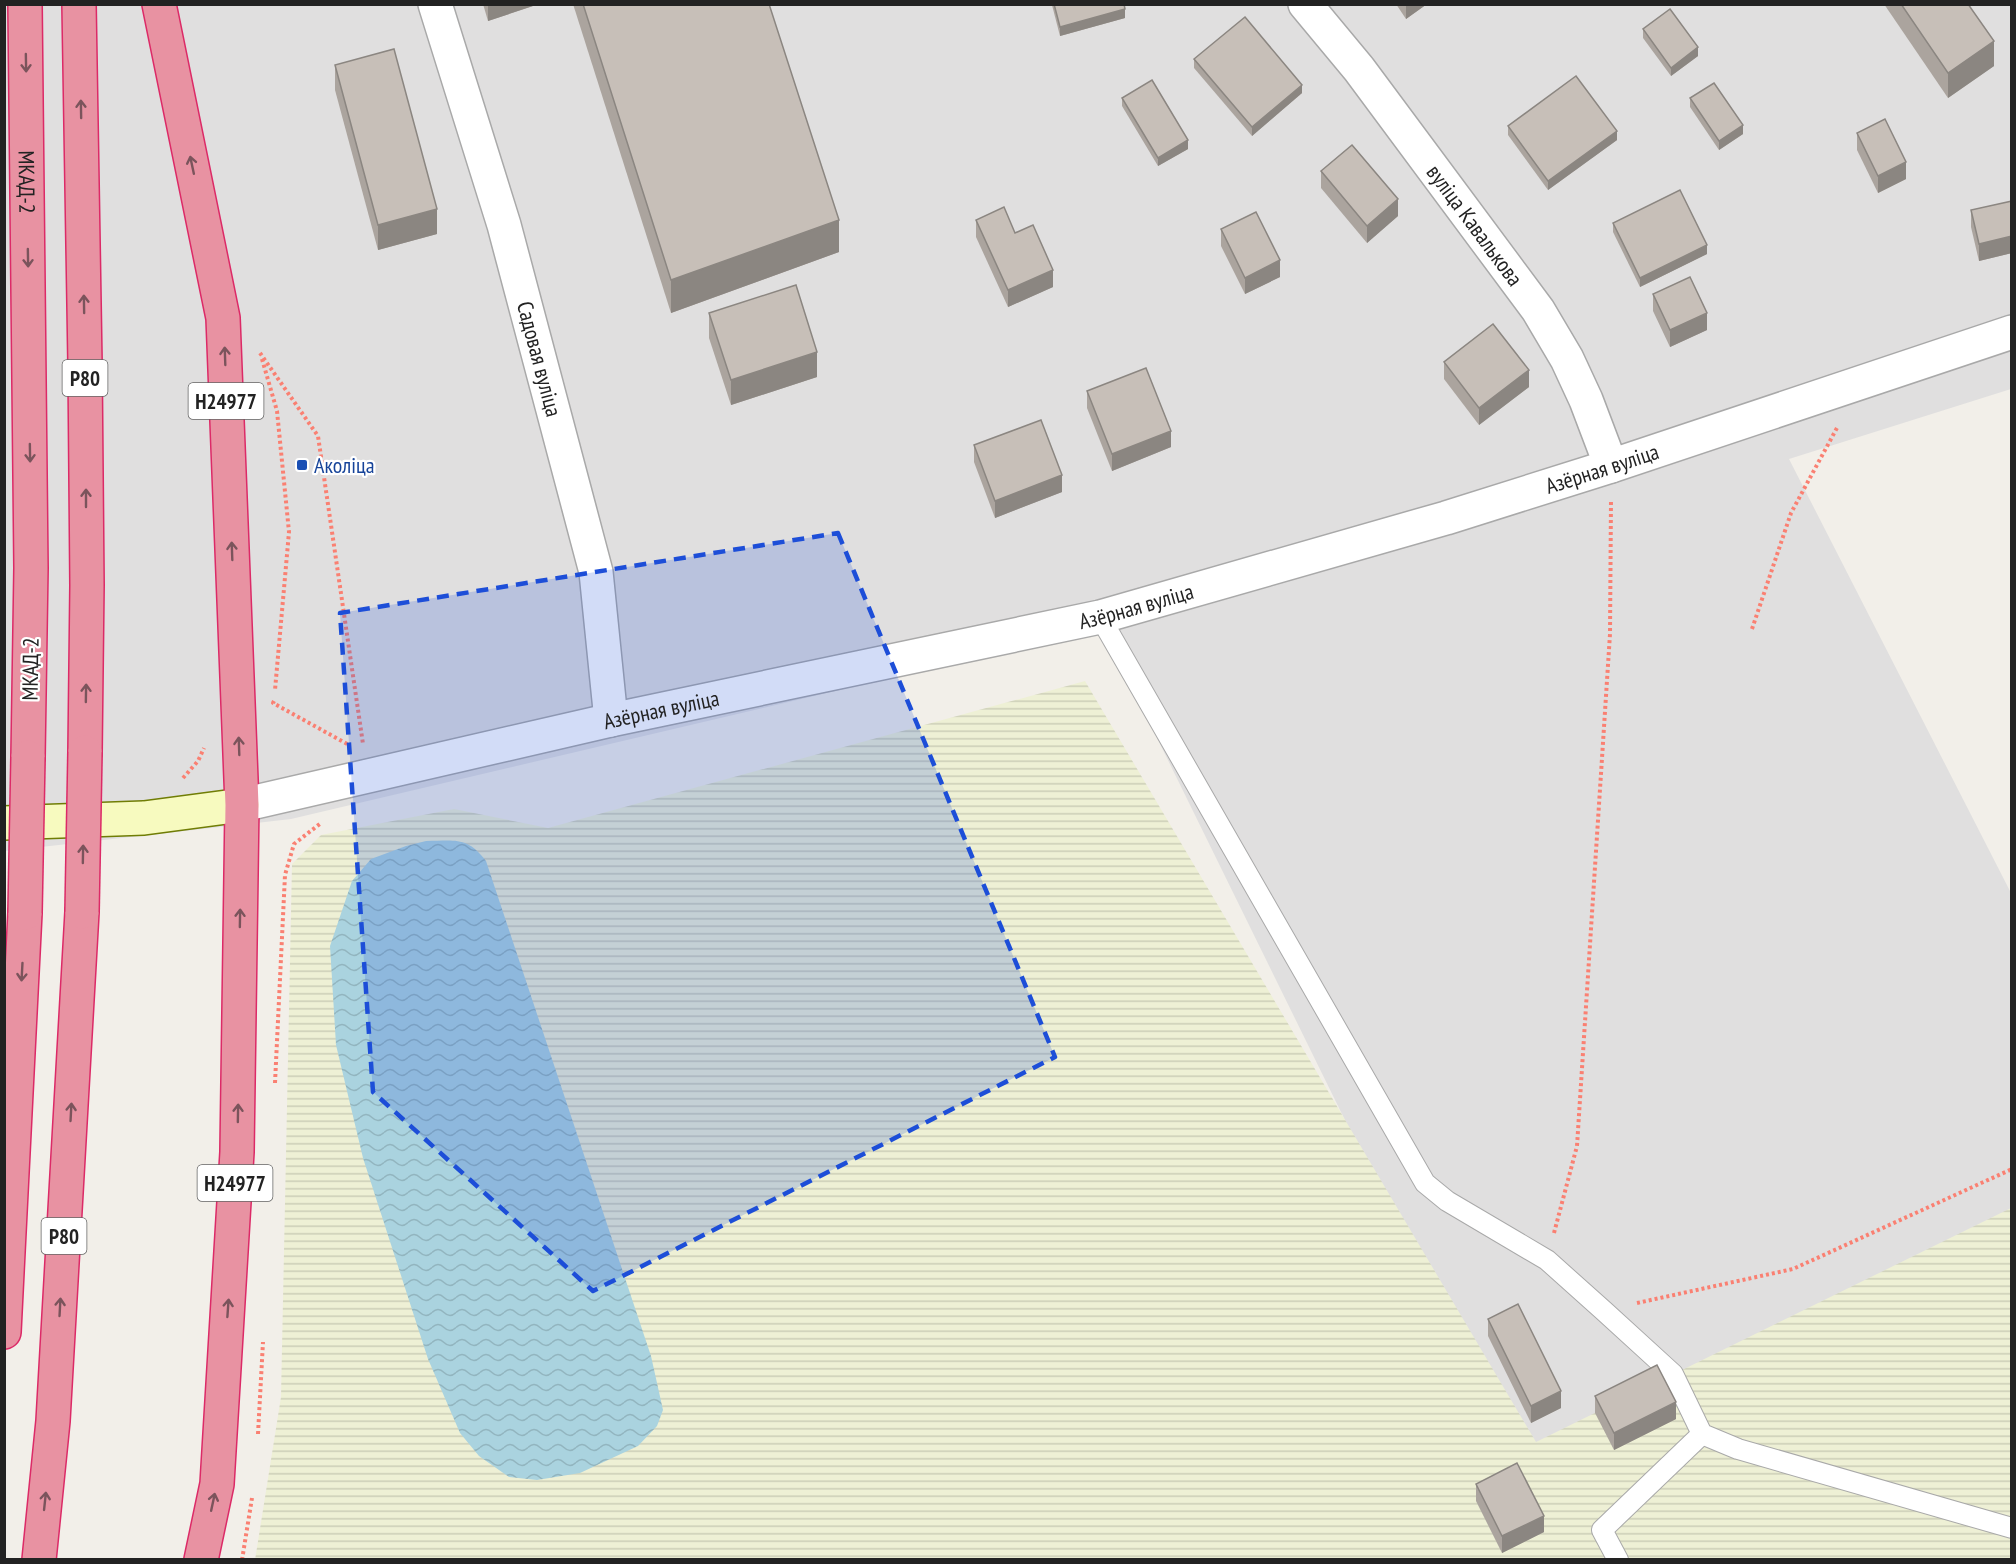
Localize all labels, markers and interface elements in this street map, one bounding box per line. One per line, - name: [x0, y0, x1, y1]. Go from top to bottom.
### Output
- one-way arrow: [20, 52, 32, 72]
- one-way arrow: [75, 99, 87, 119]
- street label: МКАД-2: [13, 150, 41, 214]
- one-way arrow: [186, 155, 197, 175]
- street label: вуліца Кавалькова: [1421, 159, 1529, 291]
- one-way arrow: [22, 247, 34, 267]
- one-way arrow: [78, 294, 90, 314]
- street label: Садовая вуліца: [511, 298, 568, 420]
- one-way arrow: [219, 347, 230, 367]
- road number: Р80: [62, 360, 107, 396]
- road number: Н24977: [188, 383, 264, 419]
- street label: Азёрная вуліца: [1542, 437, 1662, 500]
- one-way arrow: [24, 442, 36, 462]
- place label: Аколіца: [314, 451, 375, 479]
- marker: Аколіца: [295, 458, 309, 472]
- one-way arrow: [80, 489, 92, 509]
- one-way arrow: [226, 542, 238, 562]
- street label: Азёрная вуліца: [1076, 577, 1197, 635]
- street label: МКАД-2: [15, 637, 45, 701]
- one-way arrow: [80, 684, 92, 704]
- street label: Азёрная вуліца: [601, 684, 722, 735]
- one-way arrow: [234, 737, 245, 757]
- one-way arrow: [77, 844, 89, 864]
- one-way arrow: [234, 909, 246, 929]
- one-way arrow: [16, 961, 27, 981]
- one-way arrow: [65, 1103, 76, 1123]
- one-way arrow: [232, 1104, 244, 1124]
- road number: Н24977: [198, 1165, 272, 1201]
- road number: Р80: [42, 1218, 86, 1254]
- one-way arrow: [54, 1297, 65, 1317]
- one-way arrow: [222, 1298, 233, 1318]
- one-way arrow: [40, 1492, 51, 1512]
- one-way arrow: [208, 1493, 219, 1512]

